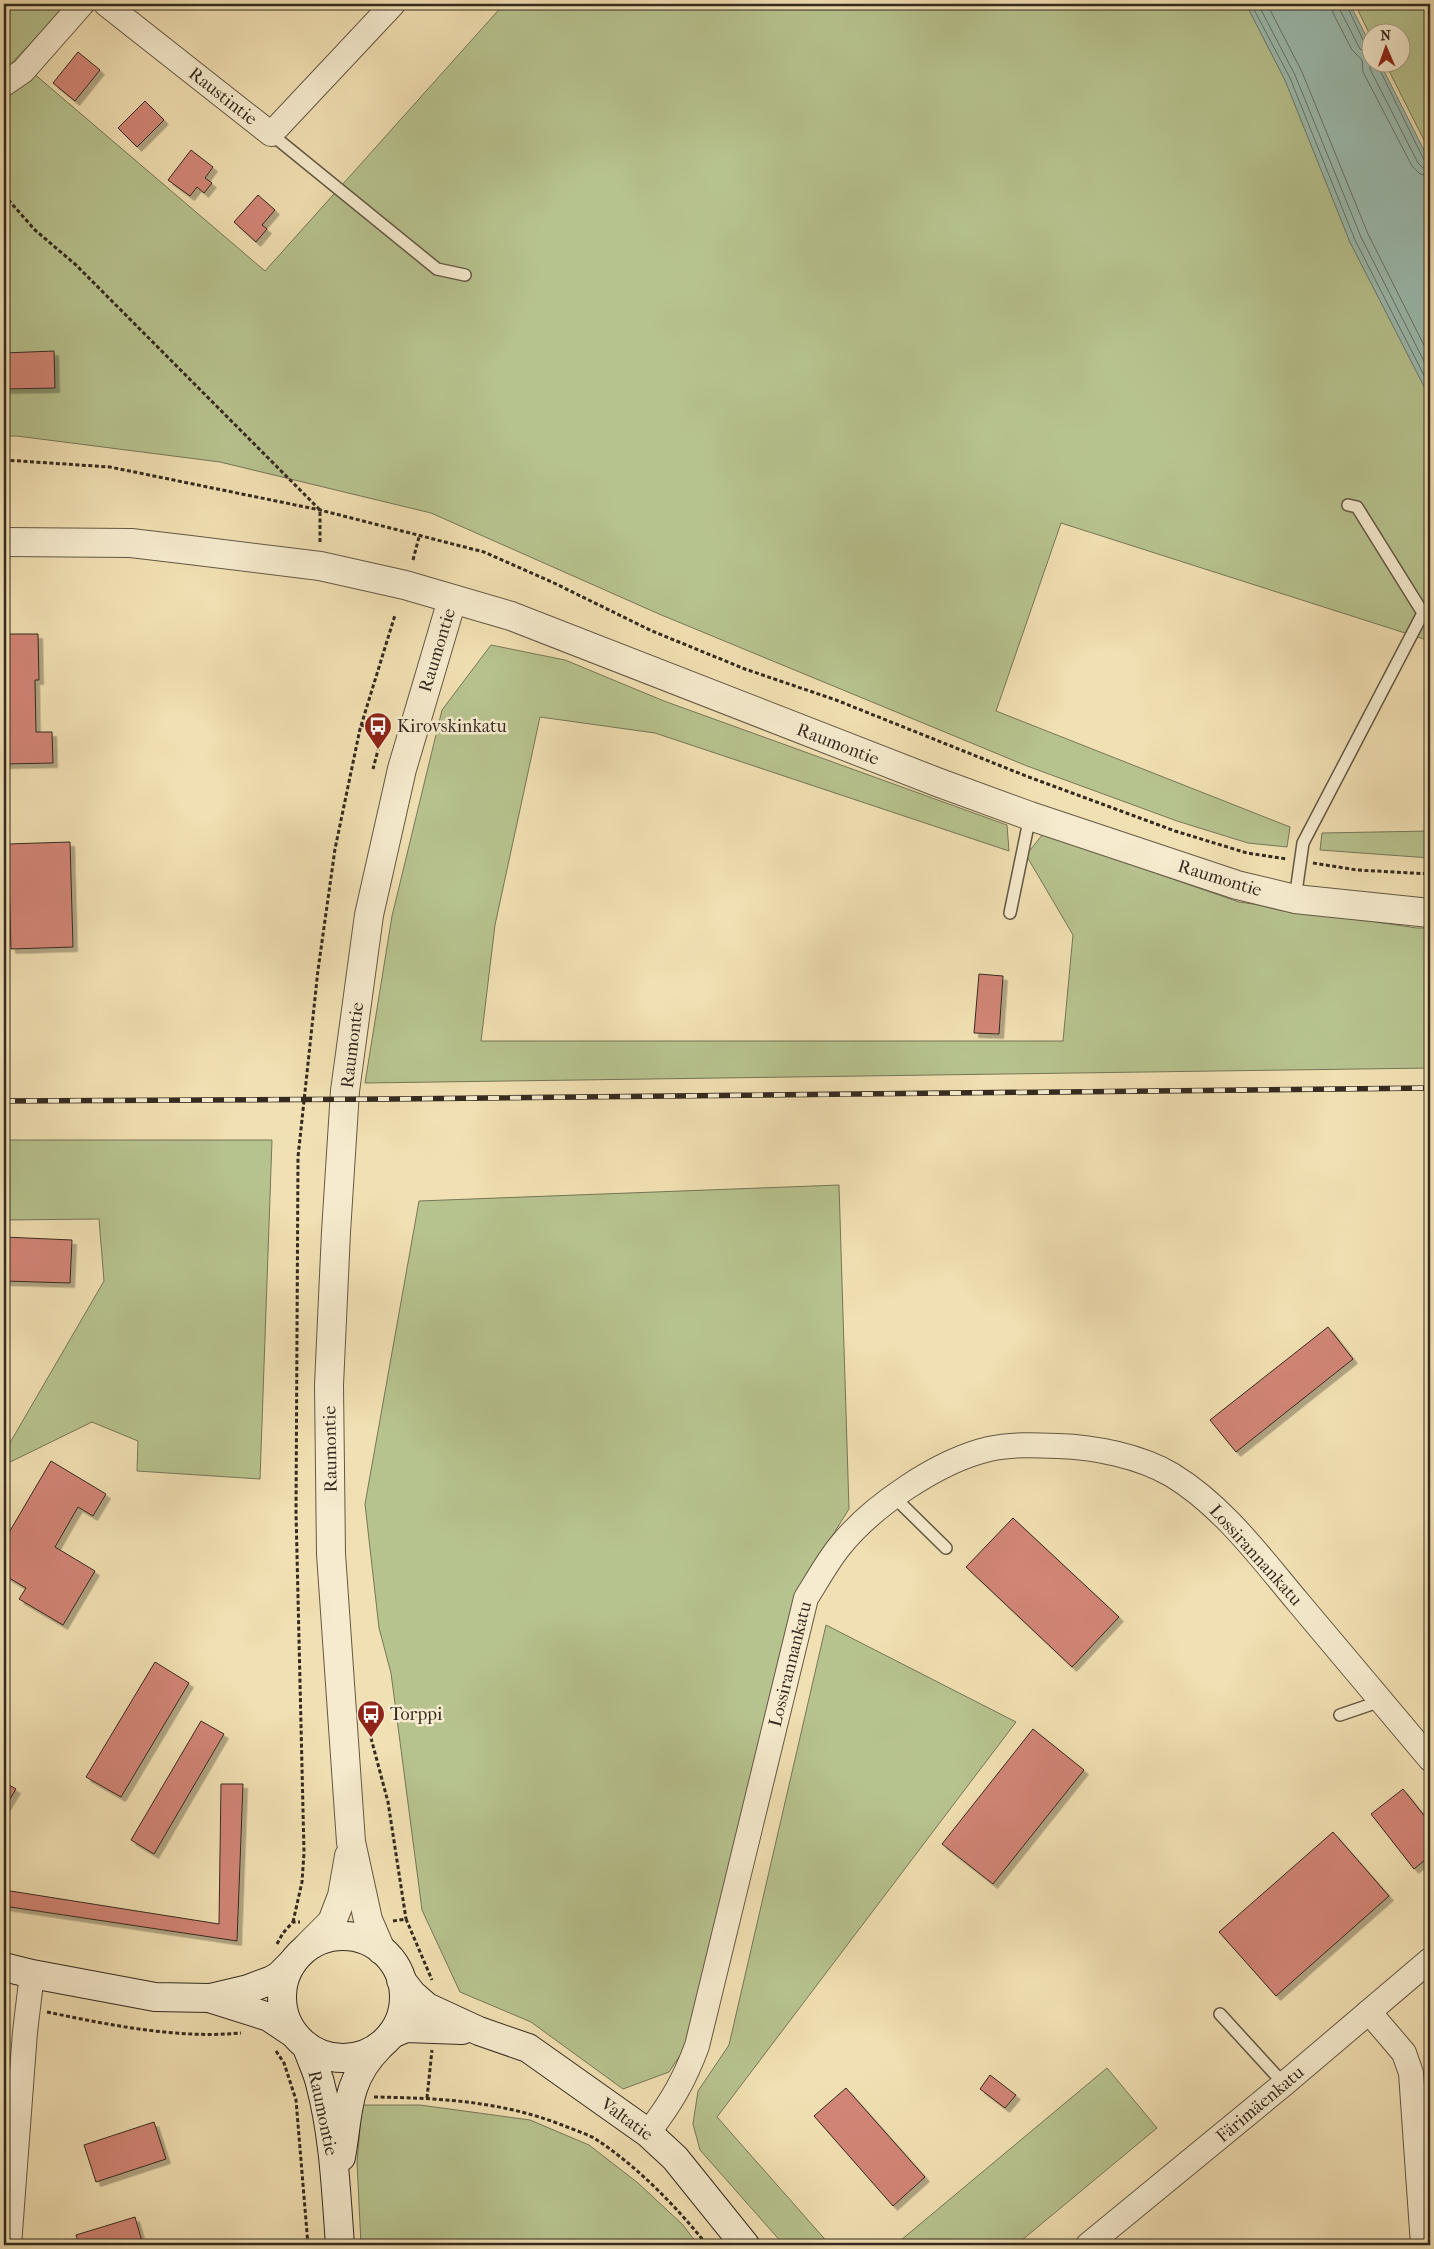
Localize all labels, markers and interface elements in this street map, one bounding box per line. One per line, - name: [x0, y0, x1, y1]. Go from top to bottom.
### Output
- north arrow: [1362, 22, 1412, 72]
- text: N: [1380, 27, 1392, 44]
- street label: Raustintie: [184, 63, 261, 130]
- street label: Raumontie: [415, 606, 460, 695]
- bus stop icon: Kirovskinkatu: [363, 711, 393, 750]
- place label: Kirovskinkatu: [397, 716, 507, 737]
- street label: Raumontie: [794, 719, 882, 770]
- street label: Raumontie: [1175, 856, 1264, 901]
- street label: Raumontie: [337, 1001, 368, 1089]
- street label: Raumontie: [319, 1405, 342, 1492]
- street label: Lossirannankatu: [1205, 1501, 1306, 1610]
- street label: Lossirannankatu: [765, 1599, 816, 1729]
- bus stop icon: Torppi: [356, 1699, 386, 1738]
- place label: Torppi: [390, 1704, 443, 1725]
- street label: Färimäenkatu: [1212, 2062, 1308, 2147]
- street label: Raumontie: [303, 2069, 342, 2158]
- street label: Valtatie: [596, 2093, 657, 2145]

